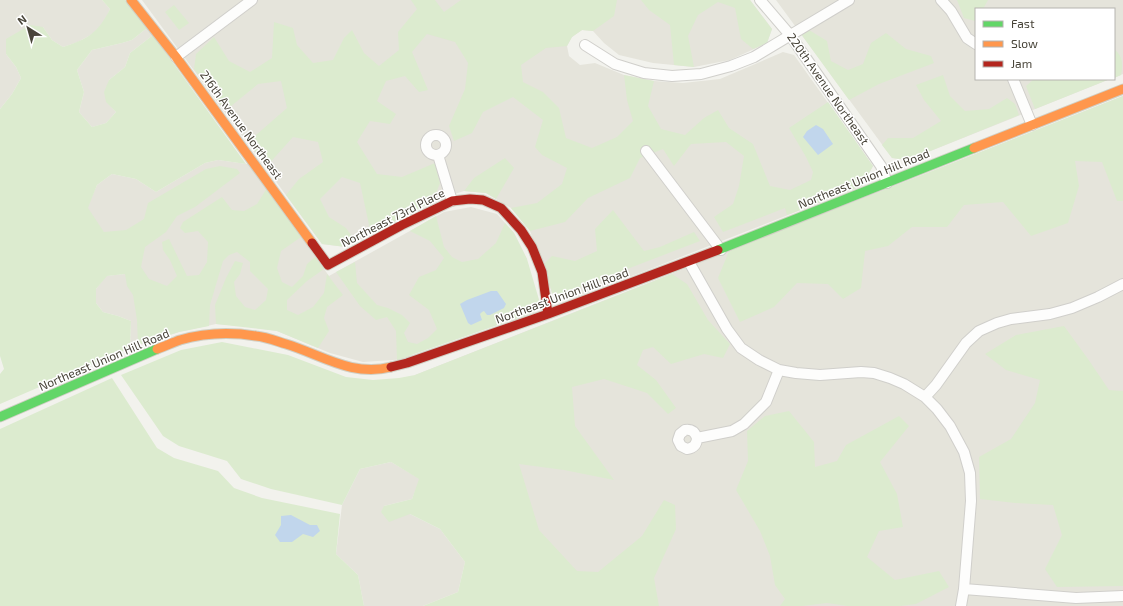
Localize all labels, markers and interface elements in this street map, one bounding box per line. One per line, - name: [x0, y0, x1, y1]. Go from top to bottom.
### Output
- north arrow: [8, 8, 48, 48]
- legend: [975, 8, 1115, 80]
- text: N: [15, 12, 29, 27]
- text: Fast: [1011, 16, 1035, 30]
- street label: 220th Avenue Northeast: [785, 30, 873, 147]
- text: Slow: [1011, 36, 1038, 50]
- text: Jam: [1011, 56, 1032, 70]
- street label: 216th Avenue Northeast: [198, 67, 286, 182]
- street label: Northeast Union Hill Road: [796, 145, 931, 211]
- street label: Northeast 73rd Place: [338, 185, 447, 249]
- street label: Northeast Union Hill Road: [493, 264, 630, 326]
- street label: Northeast Union Hill Road: [36, 325, 171, 393]

